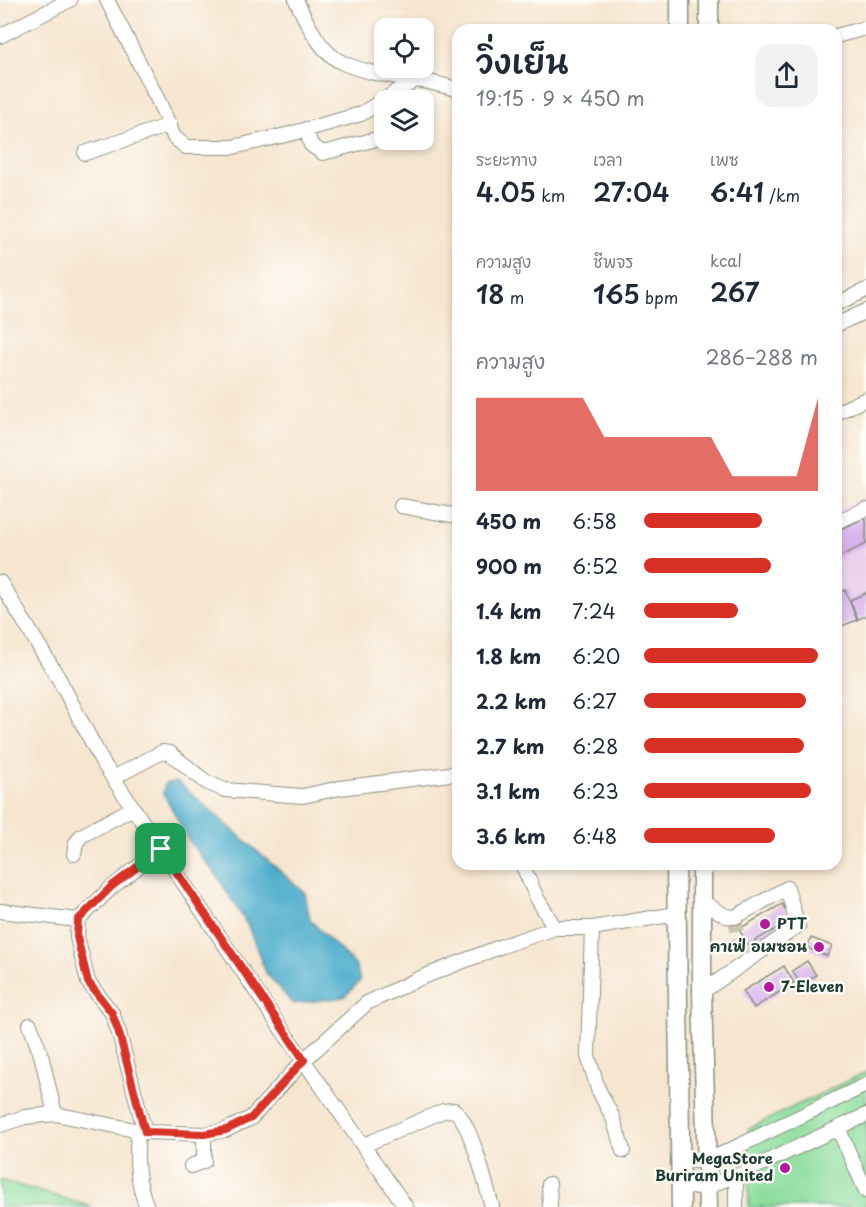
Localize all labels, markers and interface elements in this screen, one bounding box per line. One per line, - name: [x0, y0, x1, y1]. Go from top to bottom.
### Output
- map controls: [374, 18, 434, 150]
- button: locate: [374, 18, 434, 78]
- text: วิ่งเย็น: [476, 35, 568, 85]
- button: share: [755, 44, 818, 107]
- text: 19:15 · 9 × 450 m: [476, 83, 645, 113]
- button: layers: [374, 90, 434, 150]
- text: ระยะทาง: [476, 147, 537, 171]
- text: เวลา: [593, 147, 623, 171]
- text: เพซ: [710, 147, 739, 171]
- text: 4.05: [476, 172, 536, 211]
- text: 27:04: [593, 172, 670, 211]
- text: 6:41: [710, 172, 764, 211]
- text: km: [536, 183, 565, 207]
- text: /km: [764, 183, 800, 207]
- text: kcal: [710, 248, 742, 272]
- text: ความสูง: [476, 249, 531, 273]
- text: ชีพจร: [593, 249, 633, 273]
- text: 267: [710, 272, 759, 311]
- text: 18: [476, 274, 504, 313]
- text: 165: [593, 274, 640, 313]
- text: m: [504, 285, 524, 309]
- text: bpm: [640, 285, 678, 309]
- text: 286–288 m: [705, 342, 818, 372]
- text: ความสูง: [476, 346, 545, 376]
- text: 450 m: [476, 506, 541, 536]
- text: 6:58: [572, 506, 617, 536]
- text: 900 m: [476, 551, 542, 581]
- text: 6:52: [572, 551, 618, 581]
- text: 1.4 km: [476, 596, 542, 626]
- text: 7:24: [572, 596, 616, 626]
- text: 1.8 km: [476, 641, 541, 671]
- text: 6:20: [572, 641, 620, 671]
- text: 2.2 km: [476, 686, 546, 716]
- text: 6:27: [572, 686, 617, 716]
- text: 2.7 km: [476, 731, 544, 761]
- text: 6:28: [572, 731, 618, 761]
- text: 3.1 km: [476, 776, 540, 806]
- text: 6:23: [572, 776, 619, 806]
- text: 3.6 km: [476, 821, 546, 851]
- text: 6:48: [572, 821, 617, 851]
- pin: [135, 823, 186, 874]
- icon: arrive: [144, 832, 177, 865]
- place label: PTT: [777, 911, 808, 934]
- marker: PTT: [758, 917, 772, 931]
- place label: คาเฟ่ อเมซอน: [710, 934, 807, 957]
- marker: คาเฟ่ อเมซอน: [812, 940, 826, 954]
- place label: 7-Eleven: [781, 974, 844, 997]
- marker: 7-Eleven: [762, 980, 776, 994]
- place label: MegaStore Buriram United: [655, 1146, 773, 1186]
- marker: MegaStore Buriram United: [778, 1161, 792, 1175]

